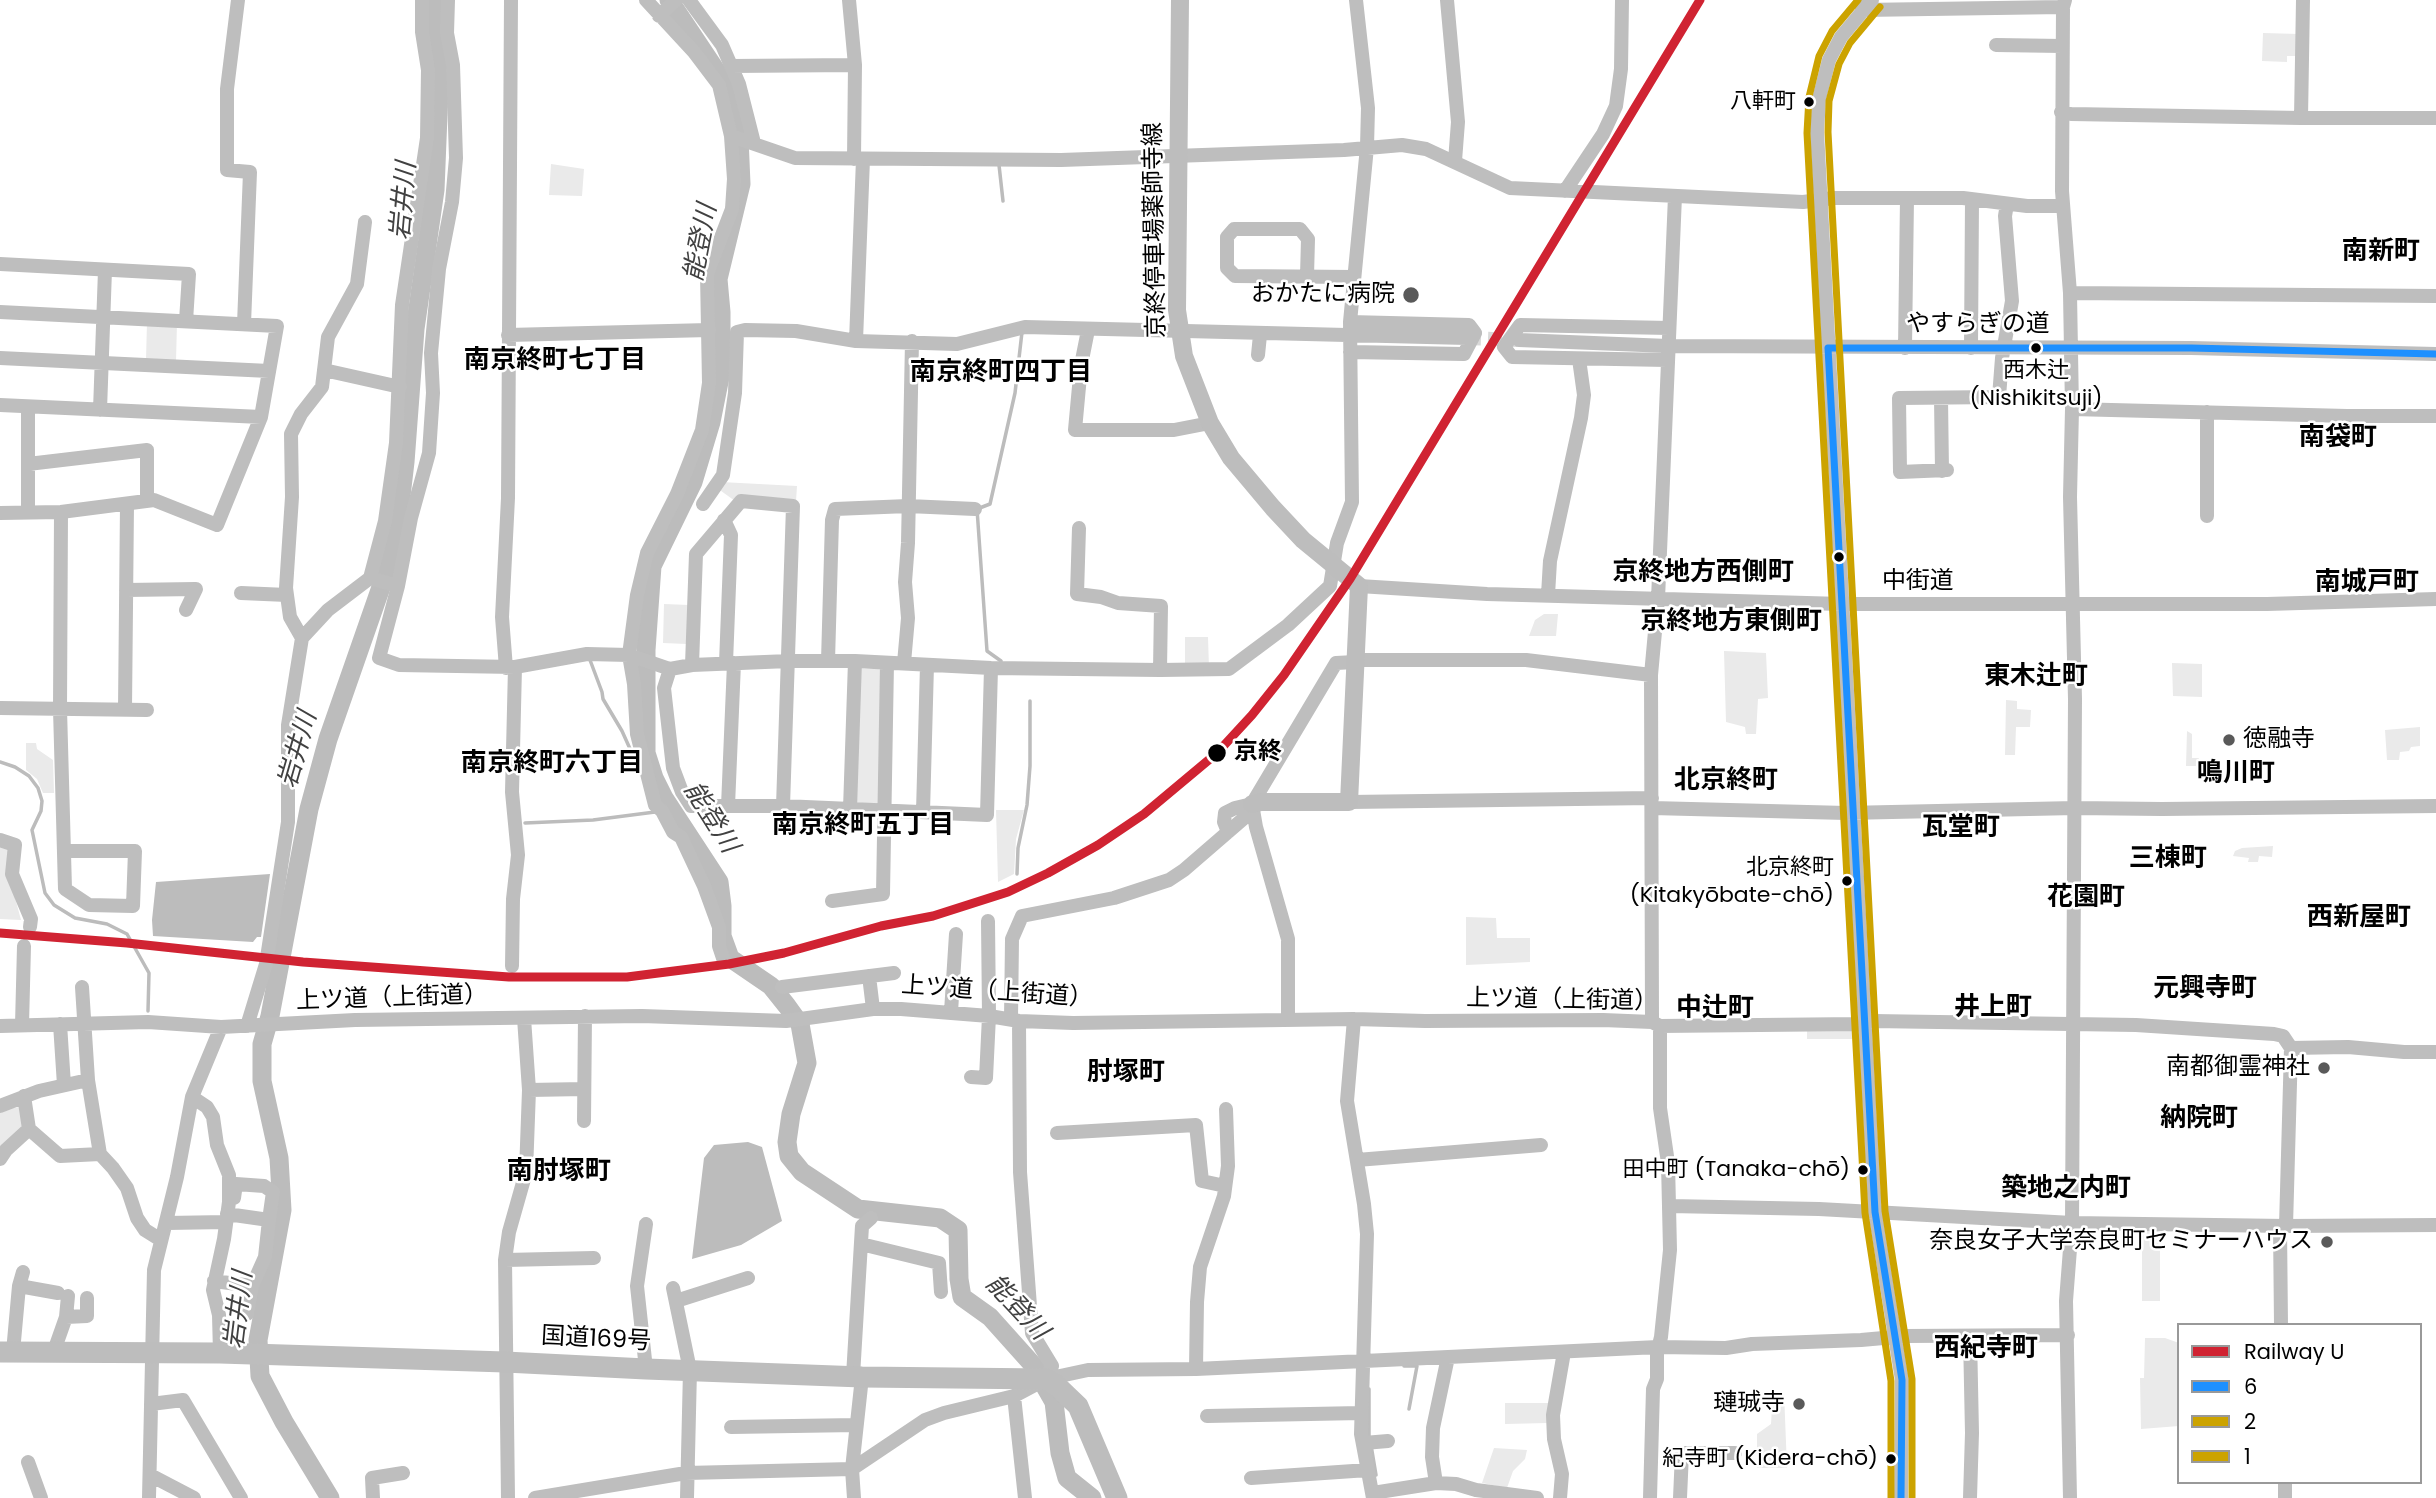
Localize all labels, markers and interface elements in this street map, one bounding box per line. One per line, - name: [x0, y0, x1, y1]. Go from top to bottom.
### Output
- place label: 八軒町: [1730, 89, 1796, 115]
- marker: 八軒町: [1802, 95, 1816, 109]
- street label: 京終停車場薬師寺線: [1140, 122, 1172, 338]
- water label: 岩井川: [386, 161, 424, 241]
- water label: 能登川: [679, 202, 725, 284]
- district label: 南新町: [2342, 236, 2420, 268]
- place label: おかたに病院: [1251, 281, 1395, 309]
- marker: おかたに病院: [1401, 285, 1421, 305]
- street label: やすらぎの道: [1906, 311, 2050, 339]
- marker: 西木辻 (Nishikitsuji): [2029, 341, 2043, 355]
- district label: 南京終町七丁目: [464, 345, 646, 377]
- district label: 南京終町四丁目: [910, 357, 1092, 389]
- place label: 西木辻 (Nishikitsuji): [1969, 358, 2103, 410]
- district label: 南袋町: [2299, 422, 2377, 454]
- unlabelled marker: [1832, 550, 1846, 564]
- district label: 京終地方西側町: [1612, 557, 1794, 589]
- district label: 南城戸町: [2315, 567, 2419, 599]
- street label: 中街道: [1882, 568, 1954, 596]
- district label: 京終地方東側町: [1640, 606, 1822, 638]
- district label: 東木辻町: [1984, 661, 2088, 693]
- water label: 岩井川: [273, 708, 325, 792]
- place label: 徳融寺: [2243, 726, 2315, 754]
- marker: 徳融寺: [2221, 732, 2237, 748]
- place label: 京終: [1234, 739, 1282, 767]
- marker: 京終: [1206, 742, 1228, 764]
- district label: 南京終町六丁目: [461, 748, 643, 780]
- district label: 鳴川町: [2197, 758, 2275, 790]
- district label: 北京終町: [1674, 765, 1778, 797]
- water label: 能登川: [676, 777, 744, 859]
- district label: 南京終町五丁目: [772, 810, 954, 842]
- district label: 瓦堂町: [1922, 812, 2000, 844]
- district label: 三棟町: [2129, 843, 2207, 875]
- place label: 北京終町 (Kitakyōbate-chō): [1630, 855, 1834, 906]
- marker: 北京終町 (Kitakyōbate-chō): [1840, 874, 1854, 888]
- district label: 花園町: [2047, 882, 2125, 914]
- district label: 西新屋町: [2307, 902, 2411, 934]
- street label: 上ツ道（上街道）: [900, 972, 1094, 1014]
- district label: 元興寺町: [2153, 973, 2257, 1005]
- street label: 上ツ道（上街道）: [296, 981, 488, 1017]
- street label: 上ツ道（上街道）: [1466, 985, 1658, 1017]
- district label: 井上町: [1954, 992, 2032, 1024]
- district label: 中辻町: [1676, 993, 1754, 1025]
- place label: 南都御霊神社: [2166, 1054, 2310, 1082]
- district label: 肘塚町: [1087, 1057, 1165, 1089]
- marker: 南都御霊神社: [2316, 1060, 2332, 1076]
- district label: 納院町: [2160, 1103, 2238, 1135]
- district label: 南肘塚町: [507, 1156, 611, 1188]
- place label: 田中町 (Tanaka-chō): [1623, 1157, 1850, 1183]
- marker: 田中町 (Tanaka-chō): [1856, 1163, 1870, 1177]
- district label: 築地之内町: [2001, 1173, 2131, 1205]
- place label: 奈良女子大学奈良町セミナーハウス: [1929, 1228, 2313, 1256]
- marker: 奈良女子大学奈良町セミナーハウス: [2319, 1234, 2335, 1250]
- water label: 岩井川: [220, 1269, 260, 1351]
- water label: 能登川: [978, 1269, 1054, 1347]
- street label: 国道169号: [540, 1323, 652, 1357]
- legend: [2177, 1323, 2422, 1484]
- district label: 西紀寺町: [1934, 1333, 2038, 1365]
- text: Railway U: [2244, 1337, 2344, 1366]
- text: 6: [2244, 1372, 2257, 1401]
- place label: 璉珹寺: [1713, 1390, 1785, 1418]
- marker: 璉珹寺: [1791, 1396, 1807, 1412]
- text: 2: [2244, 1407, 2256, 1436]
- text: 1: [2244, 1442, 2251, 1471]
- place label: 紀寺町 (Kidera-chō): [1662, 1446, 1878, 1472]
- marker: 紀寺町 (Kidera-chō): [1884, 1452, 1898, 1466]

